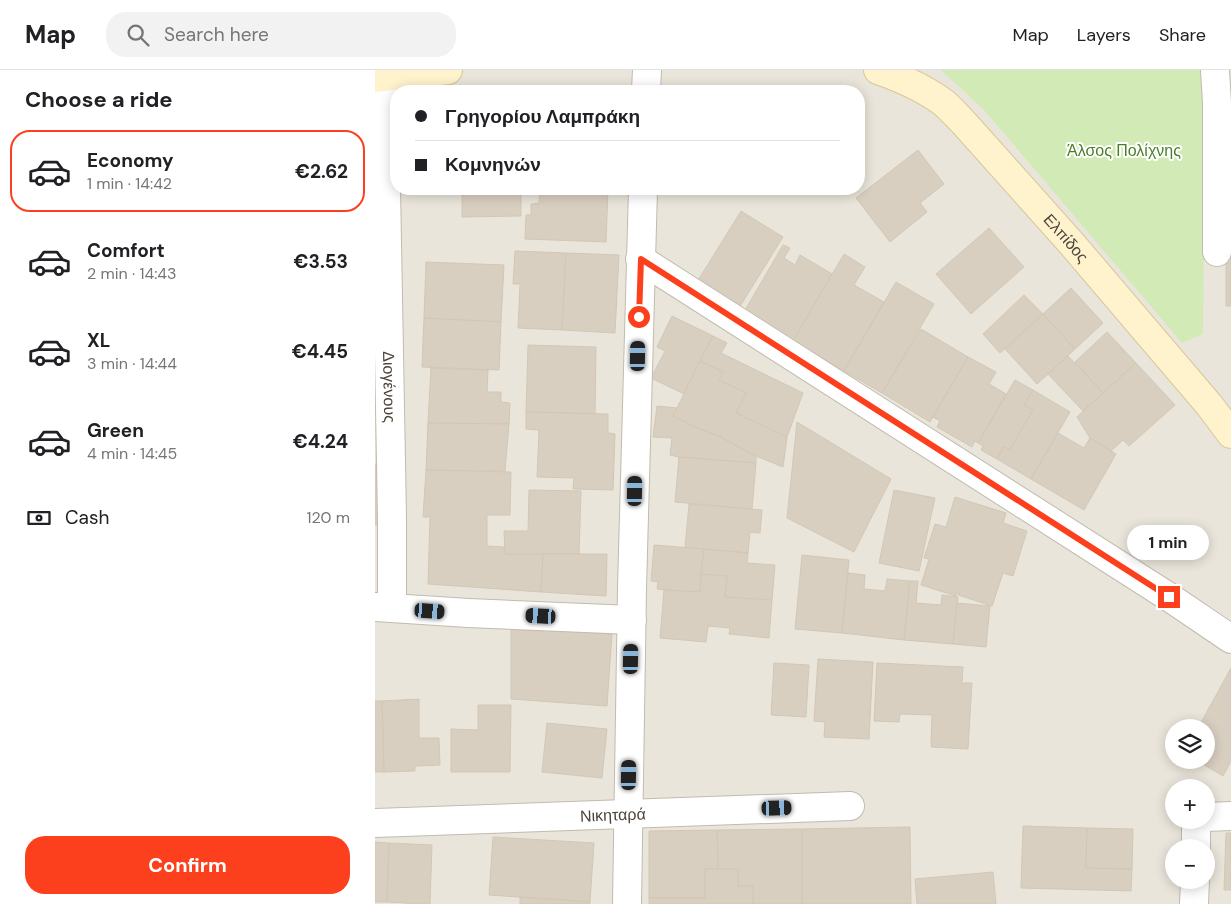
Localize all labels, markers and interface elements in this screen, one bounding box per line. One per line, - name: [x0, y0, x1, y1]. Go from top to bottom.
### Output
- search box: [106, 12, 456, 57]
- text: Map: [25, 19, 76, 50]
- icon: search: [124, 21, 152, 49]
- text: Search here: [164, 22, 269, 47]
- text: Map: [1013, 23, 1049, 47]
- text: Layers: [1077, 23, 1131, 47]
- text: Share: [1159, 23, 1206, 47]
- text: Choose a ride: [25, 85, 173, 114]
- text: Γρηγορίου Λαμπράκη: [445, 104, 640, 129]
- park label: Άλσος Πολίχνης: [1067, 140, 1181, 161]
- text: Economy: [87, 148, 174, 173]
- icon: car: [27, 149, 72, 194]
- text: Κομνηνών: [445, 152, 541, 177]
- text: €2.62: [295, 159, 348, 184]
- text: 1 min · 14:42: [87, 173, 172, 194]
- street label: Ελπίδος: [1039, 209, 1093, 267]
- text: Comfort: [87, 238, 165, 263]
- icon: car: [27, 239, 72, 284]
- text: €3.53: [293, 249, 348, 274]
- text: 2 min · 14:43: [87, 263, 177, 284]
- route start: [628, 306, 650, 328]
- text: XL: [87, 328, 110, 353]
- icon: car: [27, 329, 72, 374]
- text: €4.45: [292, 339, 348, 364]
- car: [630, 341, 645, 371]
- street label: Διογένους: [378, 351, 400, 423]
- text: 3 min · 14:44: [87, 353, 177, 374]
- text: Green: [87, 418, 144, 443]
- icon: car: [27, 419, 72, 464]
- text: €4.24: [293, 429, 348, 454]
- text: 4 min · 14:45: [87, 443, 177, 464]
- car: [627, 476, 642, 506]
- icon: cash: [25, 504, 53, 532]
- text: Cash: [65, 505, 109, 530]
- text: 120 m: [306, 507, 350, 528]
- callout: 1 min: [1128, 524, 1210, 560]
- text: 1 min: [1149, 532, 1187, 553]
- route end: [1158, 586, 1180, 608]
- car: [414, 602, 445, 620]
- car: [525, 608, 556, 624]
- car: [623, 644, 638, 674]
- map controls: [1165, 719, 1215, 889]
- button: layers: [1165, 719, 1215, 769]
- car: [621, 760, 636, 790]
- button: +: [1165, 779, 1215, 829]
- car: [761, 800, 792, 816]
- street label: Νικηταρά: [580, 803, 646, 827]
- button: Confirm: [25, 836, 350, 894]
- button: −: [1165, 839, 1215, 889]

